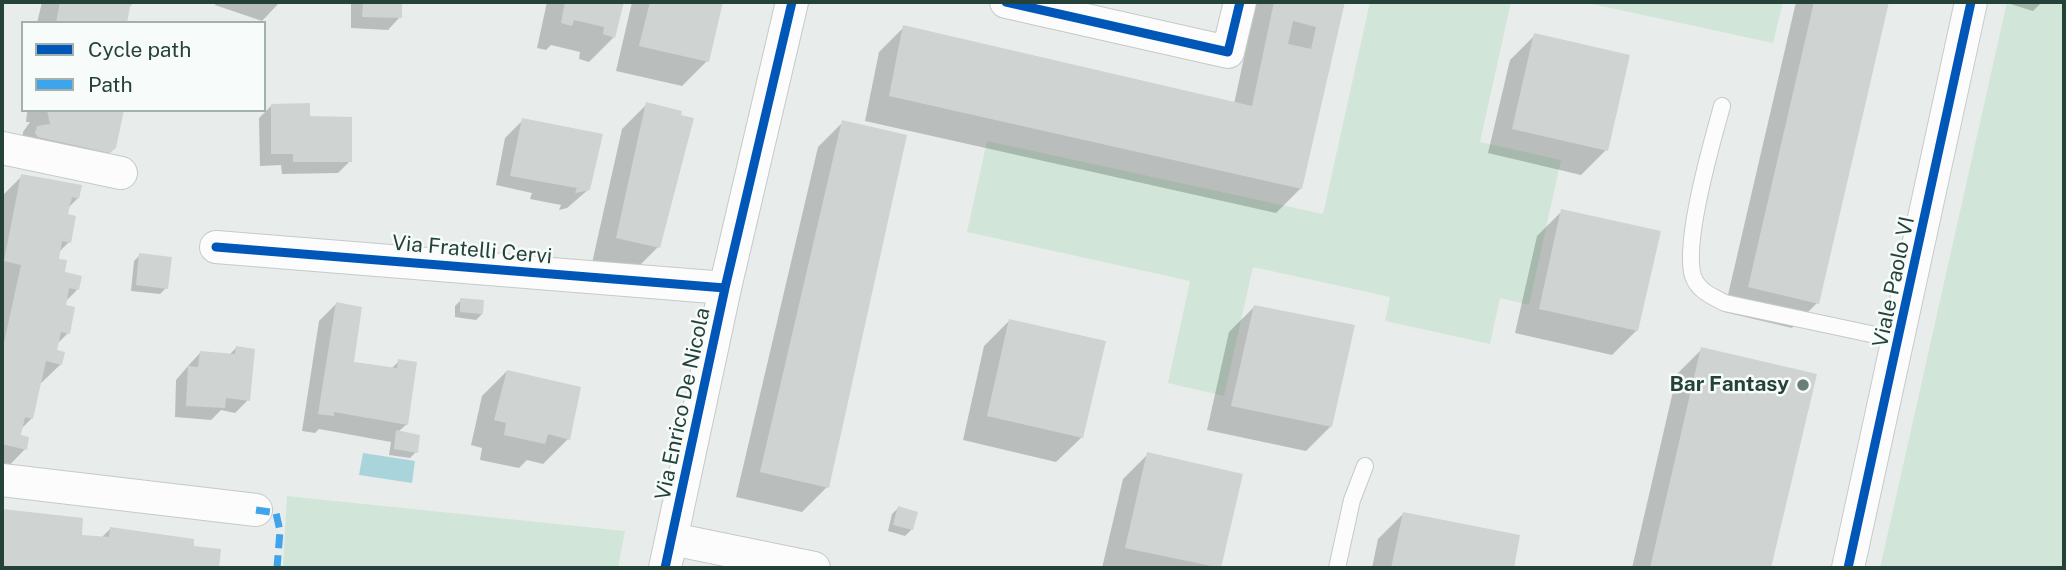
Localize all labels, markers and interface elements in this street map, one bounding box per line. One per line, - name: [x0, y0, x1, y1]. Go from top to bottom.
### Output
- legend: [21, 21, 266, 112]
- text: Cycle path: [88, 37, 191, 62]
- text: Path: [88, 72, 133, 97]
- street label: Viale Paolo VI: [1868, 214, 1920, 350]
- street label: Via Fratelli Cervi: [391, 230, 553, 270]
- street label: Via Enrico De Nicola: [650, 305, 716, 503]
- place label: Bar Fantasy: [1669, 372, 1789, 398]
- marker: Bar Fantasy: [1795, 377, 1811, 393]

